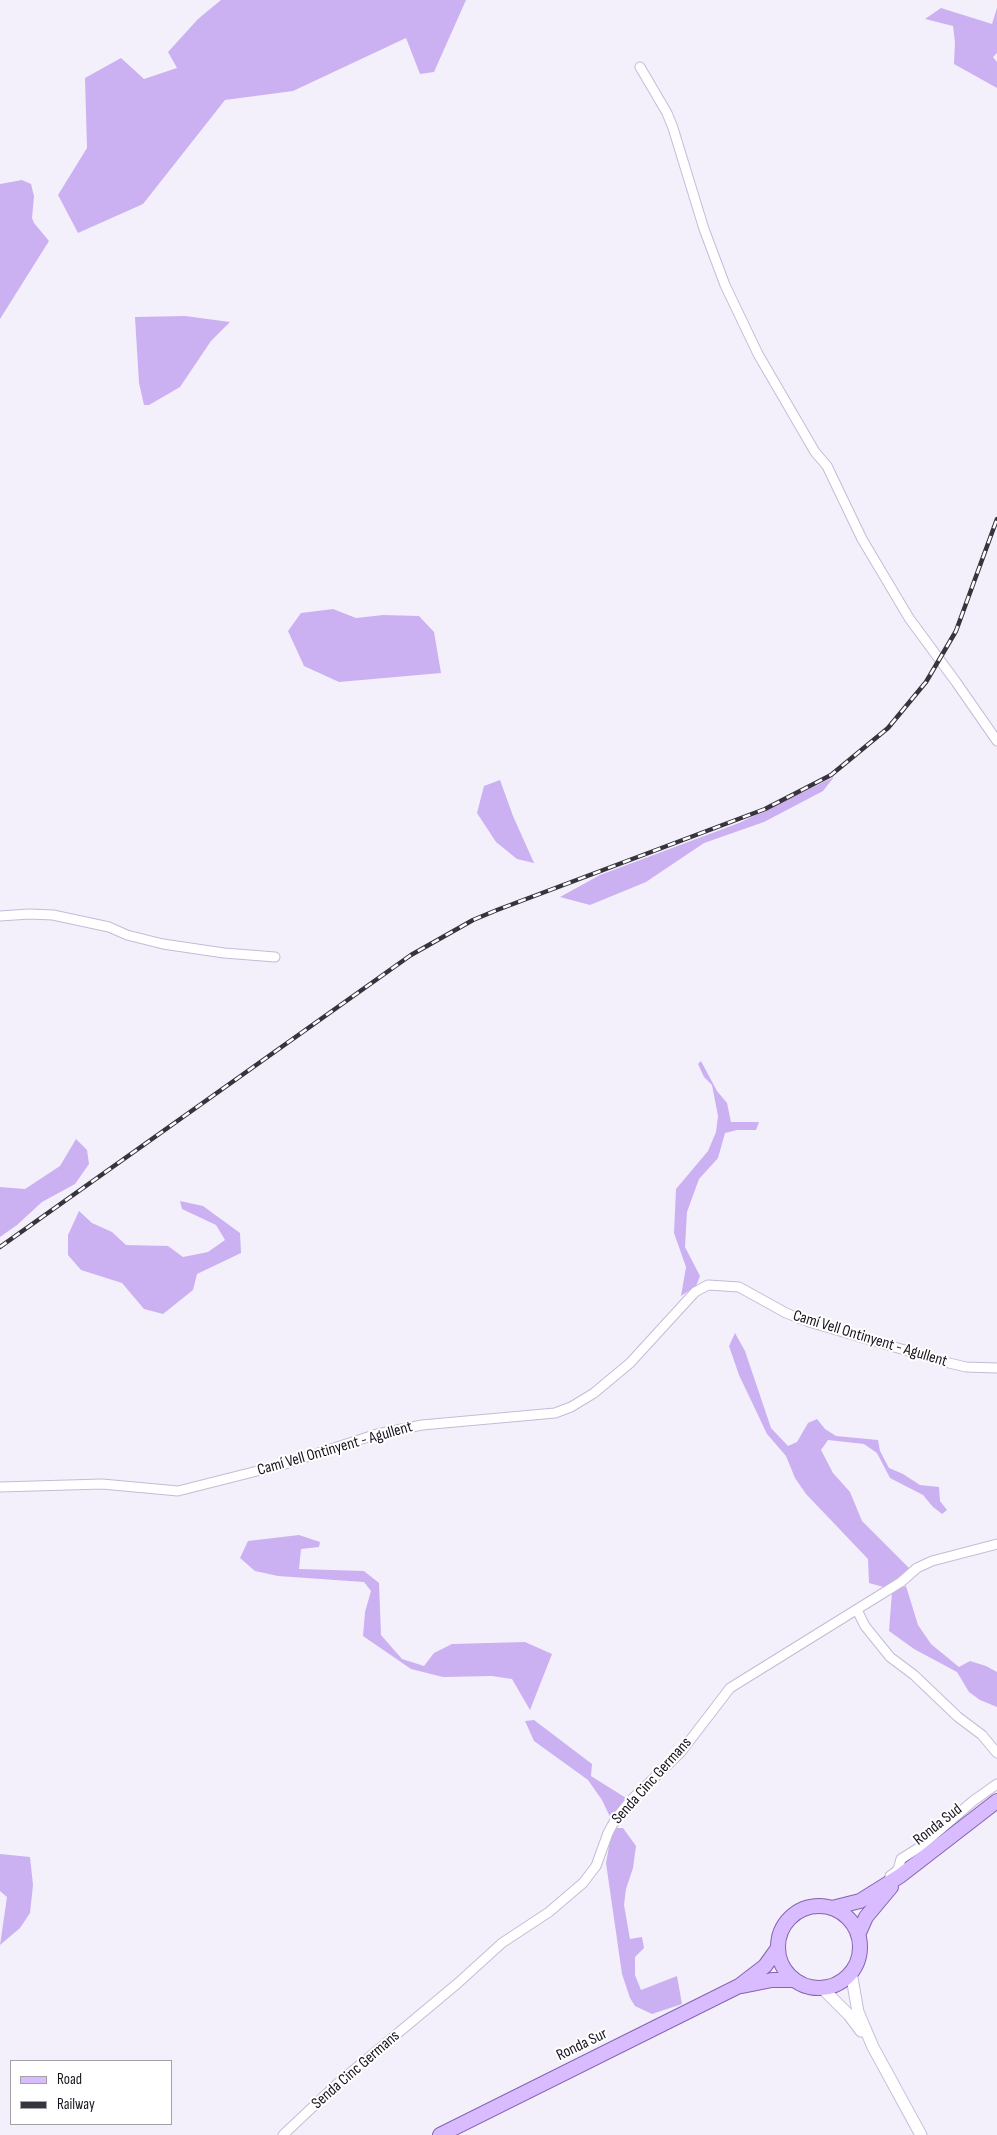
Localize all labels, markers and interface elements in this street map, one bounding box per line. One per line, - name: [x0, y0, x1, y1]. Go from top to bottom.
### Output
- street label: Camí Vell Ontinyent - Agullent: [791, 1306, 949, 1372]
- street label: Camí Vell Ontinyent - Agullent: [255, 1418, 415, 1480]
- street label: Senda Cinc Germans: [608, 1734, 696, 1828]
- street label: Ronda Sud: [910, 1800, 966, 1850]
- street label: Ronda Sur: [553, 2024, 611, 2066]
- street label: Senda Cinc Germans: [308, 2027, 404, 2113]
- legend: [10, 2060, 172, 2125]
- text: Road: [57, 2070, 82, 2089]
- text: Railway: [57, 2095, 95, 2114]

